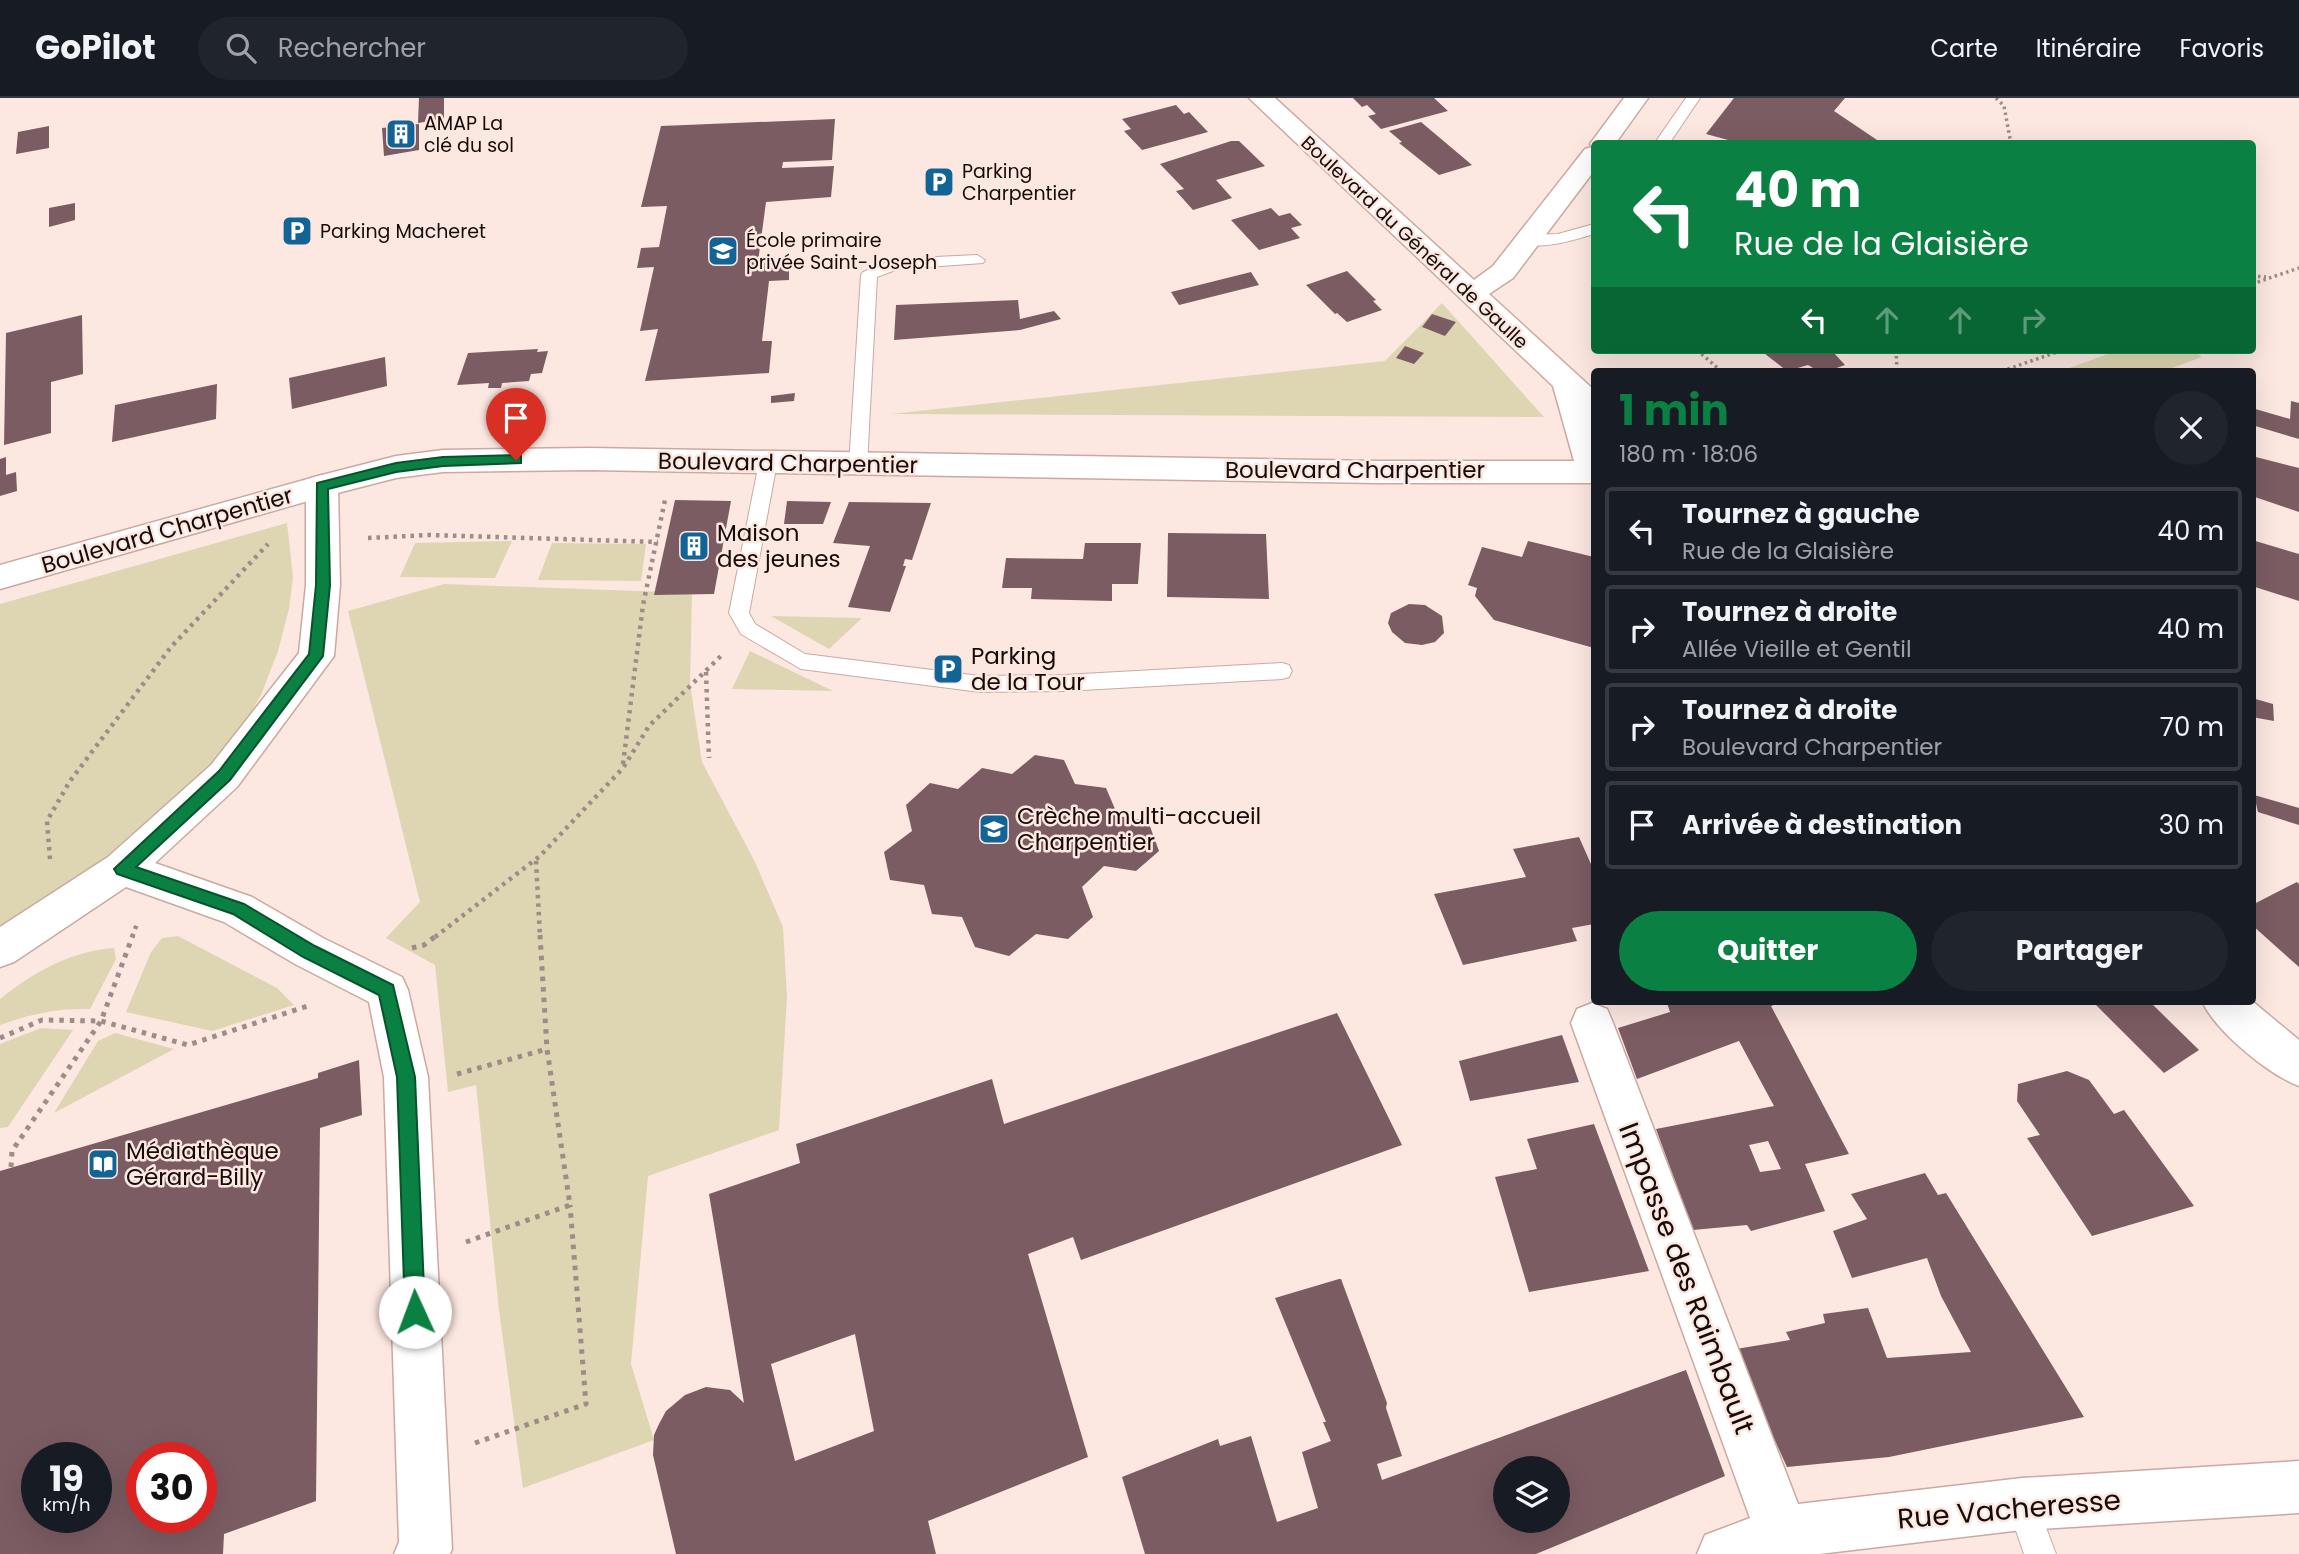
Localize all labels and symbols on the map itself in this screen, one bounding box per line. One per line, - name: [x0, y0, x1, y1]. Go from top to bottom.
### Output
- place label: AMAP La clé du sol: [424, 110, 514, 159]
- building icon: AMAP La clé du sol: [384, 117, 418, 151]
- street label: Boulevard du Général de Gaulle: [1295, 130, 1534, 355]
- place label: Parking Charpentier: [962, 158, 1076, 207]
- parking icon: Parking Charpentier: [922, 165, 956, 199]
- parking icon: Parking Macheret: [280, 214, 314, 248]
- place label: Parking Macheret: [320, 218, 486, 245]
- place label: École primaire privée Saint-Joseph: [746, 227, 937, 276]
- school or university icon: École primaire privée Saint-Joseph: [706, 234, 740, 268]
- pin: [486, 388, 546, 460]
- street label: Boulevard Charpentier: [658, 445, 918, 481]
- street label: Boulevard Charpentier: [1225, 454, 1485, 486]
- street label: Boulevard Charpentier: [38, 479, 296, 581]
- place label: Maison des jeunes: [717, 517, 841, 575]
- building icon: Maison des jeunes: [677, 529, 711, 563]
- place label: Parking de la Tour: [971, 640, 1085, 698]
- parking icon: Parking de la Tour: [931, 652, 965, 686]
- place label: Crèche multi-accueil Charpentier: [1017, 800, 1261, 858]
- school or university icon: Crèche multi-accueil Charpentier: [977, 812, 1011, 846]
- street label: Impasse des Raimbault: [1609, 1117, 1764, 1439]
- place label: Médiathèque Gérard-Billy: [126, 1135, 279, 1193]
- library icon: Médiathèque Gérard-Billy: [86, 1147, 120, 1181]
- position arrow: [378, 1275, 452, 1349]
- speed limit sign: 30: [126, 1442, 217, 1533]
- street label: Rue Vacheresse: [1896, 1480, 2122, 1539]

